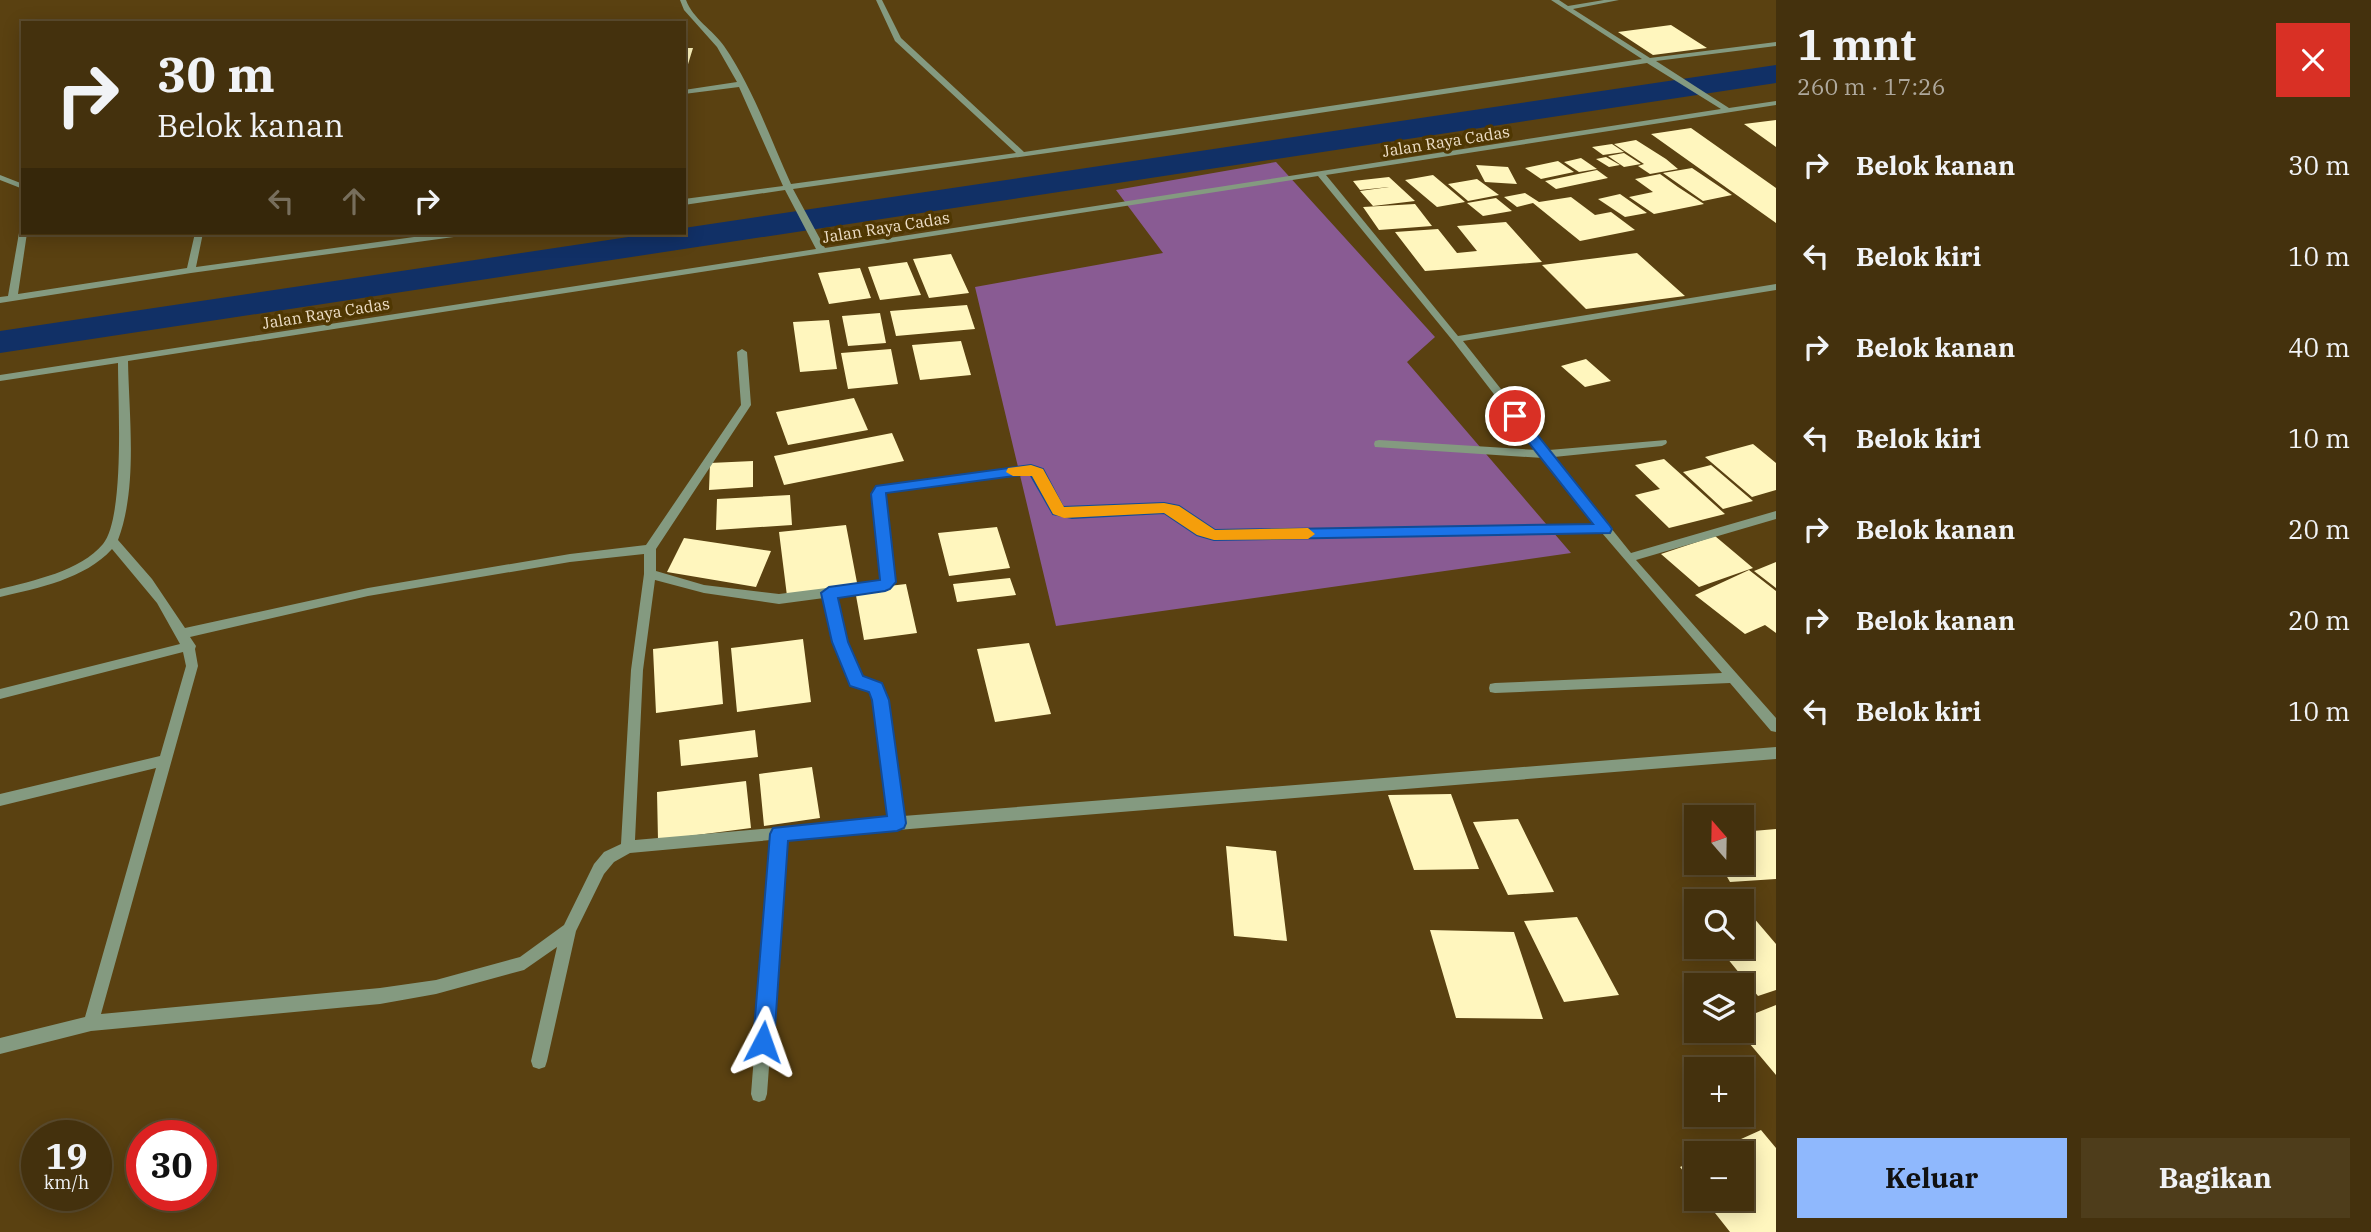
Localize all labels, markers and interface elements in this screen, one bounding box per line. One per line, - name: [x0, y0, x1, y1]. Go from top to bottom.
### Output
- text: 1 mnt: [1797, 17, 1916, 72]
- button: close: [2276, 23, 2350, 97]
- text: 30 m: [157, 42, 275, 105]
- icon: right: [42, 49, 133, 140]
- text: 260 m · 17:26: [1797, 71, 1946, 101]
- text: Belok kanan: [157, 104, 344, 146]
- street label: Jalan Raya Cadas: [1381, 121, 1511, 161]
- icon: right: [1797, 146, 1835, 184]
- text: Belok kanan: [1856, 148, 2015, 182]
- text: 30 m: [2288, 148, 2350, 182]
- icon: left: [262, 182, 300, 220]
- icon: ahead: [335, 182, 373, 220]
- icon: right: [408, 182, 446, 220]
- street label: Jalan Raya Cadas: [821, 207, 951, 247]
- icon: left: [1797, 237, 1835, 275]
- text: Belok kiri: [1856, 239, 1981, 273]
- text: 10 m: [2288, 239, 2350, 273]
- street label: Jalan Raya Cadas: [261, 293, 391, 333]
- icon: right: [1797, 328, 1835, 366]
- text: Belok kanan: [1856, 330, 2015, 364]
- text: 40 m: [2288, 330, 2350, 364]
- pin: [1485, 386, 1545, 446]
- icon: arrive: [1496, 397, 1534, 435]
- icon: left: [1797, 419, 1835, 457]
- text: Belok kiri: [1856, 421, 1981, 455]
- text: 10 m: [2288, 421, 2350, 455]
- icon: right: [1797, 510, 1835, 548]
- text: Belok kanan: [1856, 512, 2015, 546]
- text: 20 m: [2288, 512, 2350, 546]
- icon: right: [1797, 601, 1835, 639]
- text: Belok kanan: [1856, 603, 2015, 637]
- text: 20 m: [2288, 603, 2350, 637]
- icon: left: [1797, 692, 1835, 730]
- text: Belok kiri: [1856, 694, 1981, 728]
- text: 10 m: [2288, 694, 2350, 728]
- north arrow: [1684, 805, 1754, 875]
- map controls: [1684, 805, 1754, 1211]
- button: search: [1684, 889, 1754, 959]
- button: layers: [1684, 973, 1754, 1043]
- position arrow: [726, 1005, 800, 1079]
- button: +: [1684, 1057, 1754, 1127]
- speed limit sign: 30: [126, 1120, 217, 1211]
- text: 19: [45, 1133, 88, 1179]
- button: Keluar: [1797, 1138, 2067, 1218]
- button: Bagikan: [2081, 1138, 2350, 1218]
- button: −: [1684, 1141, 1754, 1211]
- text: km/h: [44, 1171, 89, 1194]

